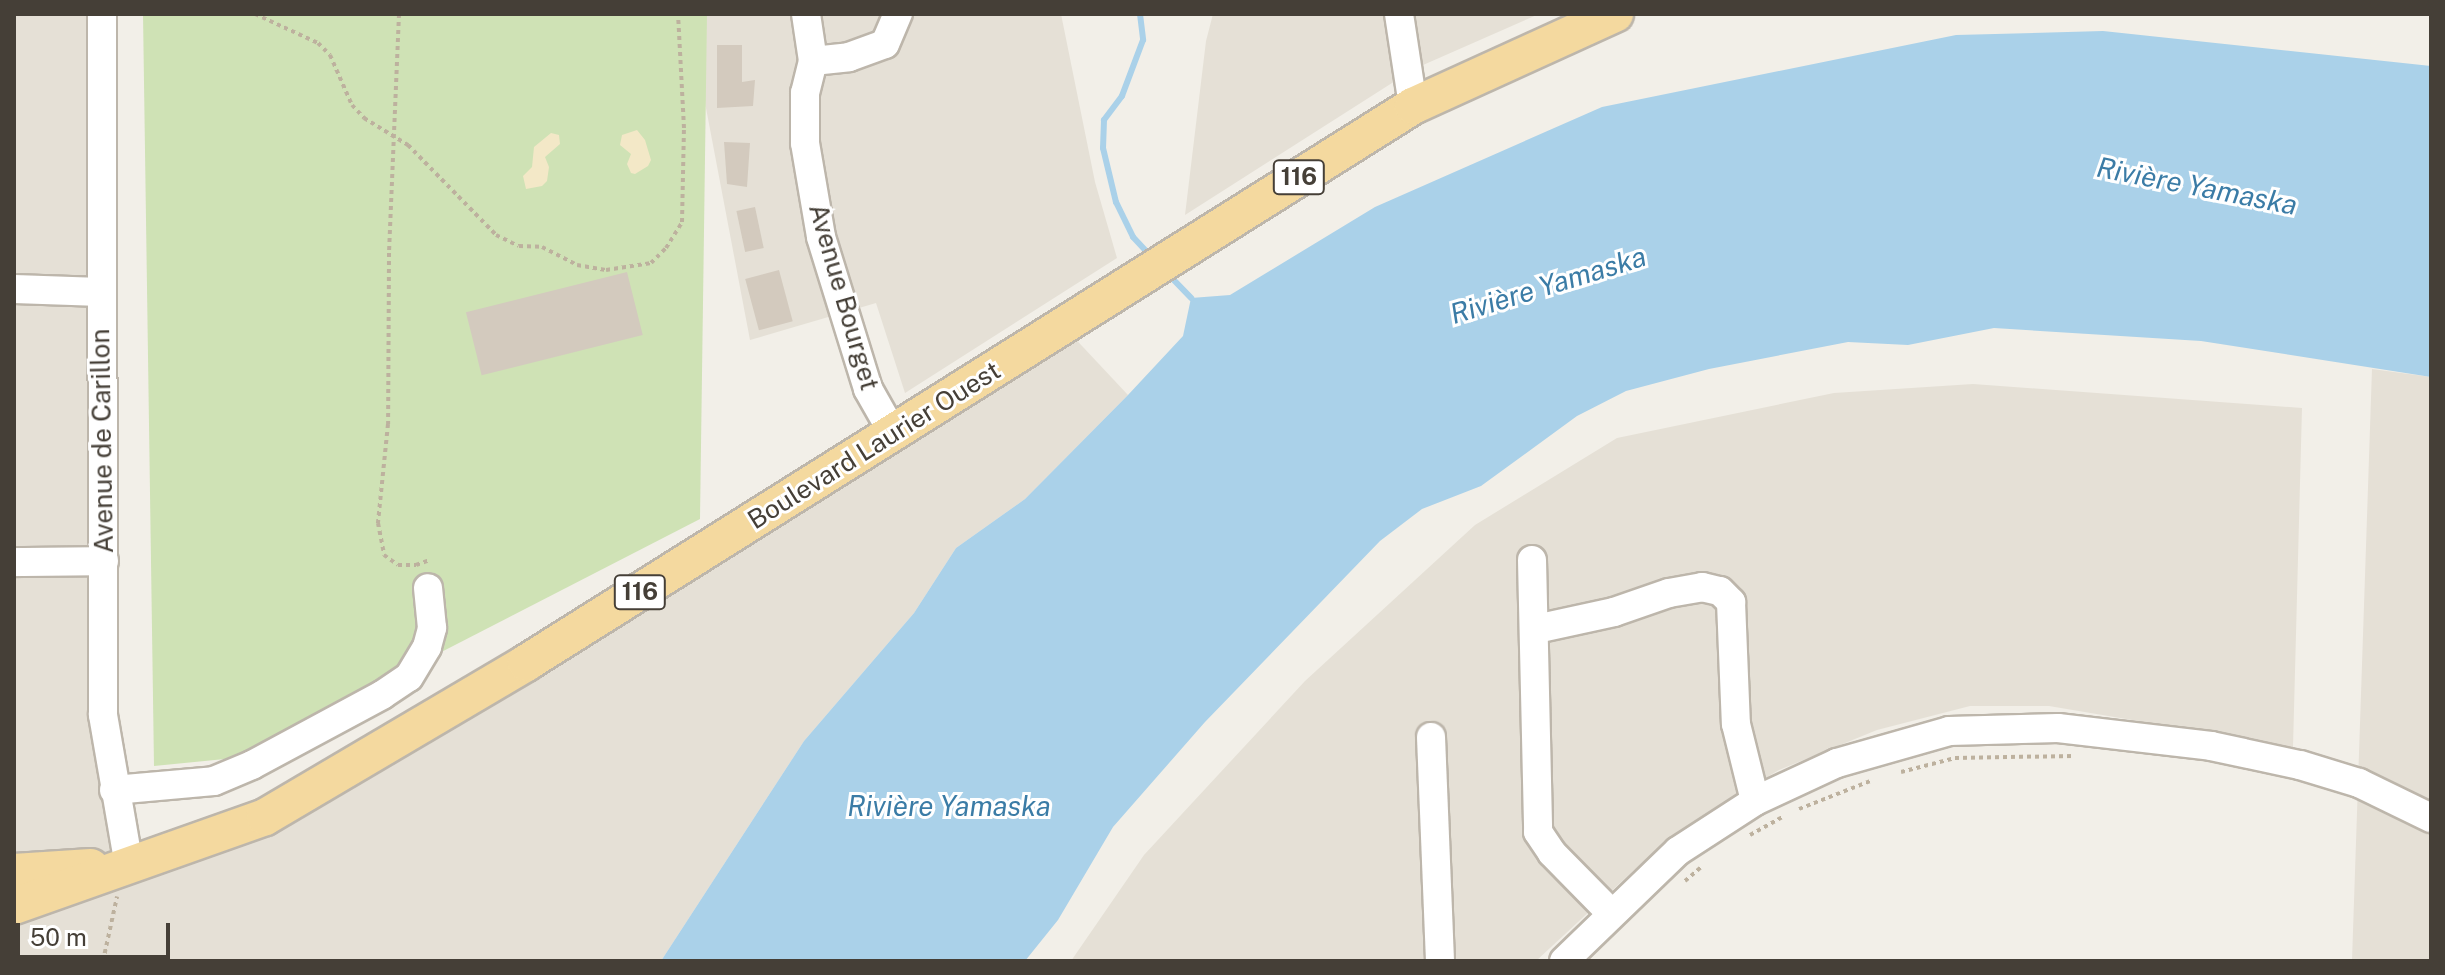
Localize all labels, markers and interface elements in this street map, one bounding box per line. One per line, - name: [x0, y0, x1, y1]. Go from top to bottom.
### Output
- water label: Rivière Yamaska: [2094, 150, 2300, 222]
- road number: 116: [1271, 157, 1327, 197]
- street label: Avenue Bourget: [802, 200, 886, 394]
- water label: Rivière Yamaska: [1446, 239, 1650, 331]
- street label: Avenue de Carillon: [84, 328, 120, 554]
- street label: Boulevard Laurier Ouest: [742, 354, 1006, 536]
- road number: 116: [612, 572, 668, 612]
- water label: Rivière Yamaska: [847, 789, 1051, 823]
- scale bar: [20, 907, 174, 957]
- text: 50 m: [30, 923, 87, 951]

